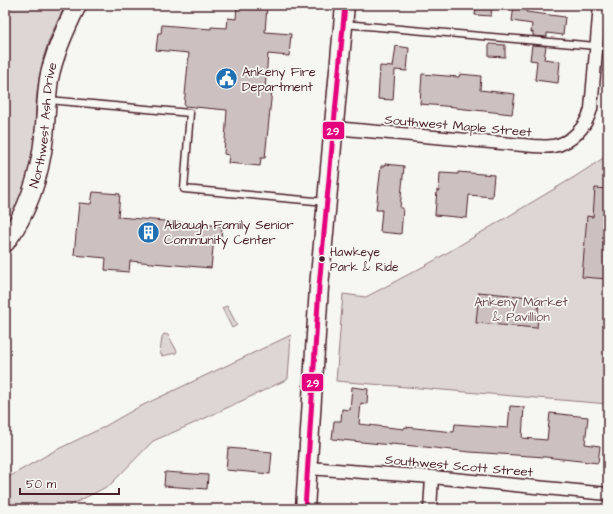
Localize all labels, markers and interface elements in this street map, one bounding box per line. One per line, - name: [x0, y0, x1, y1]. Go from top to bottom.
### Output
- street label: Northwest Ash Drive: [25, 60, 62, 190]
- place label: Ankeny Fire Department: [242, 63, 316, 96]
- public building icon: Ankeny Fire Department: [213, 66, 239, 92]
- street label: Southwest Maple Street: [384, 111, 533, 141]
- line badge: 29: [322, 121, 345, 140]
- text: 29: [326, 124, 339, 139]
- place label: Albaugh Family Senior Community Center: [164, 216, 294, 250]
- building icon: Albaugh Family Senior Community Center: [136, 219, 162, 245]
- place label: Hawkeye Park & Ride: [330, 244, 399, 276]
- marker: Hawkeye Park & Ride: [317, 254, 327, 264]
- park label: Ankeny Market & Pavillion: [474, 293, 568, 326]
- line badge: 29: [301, 373, 324, 392]
- text: 29: [306, 376, 319, 391]
- street label: Southwest Scott Street: [384, 451, 534, 481]
- scale bar: [20, 470, 119, 496]
- text: 50 m: [26, 476, 57, 493]

